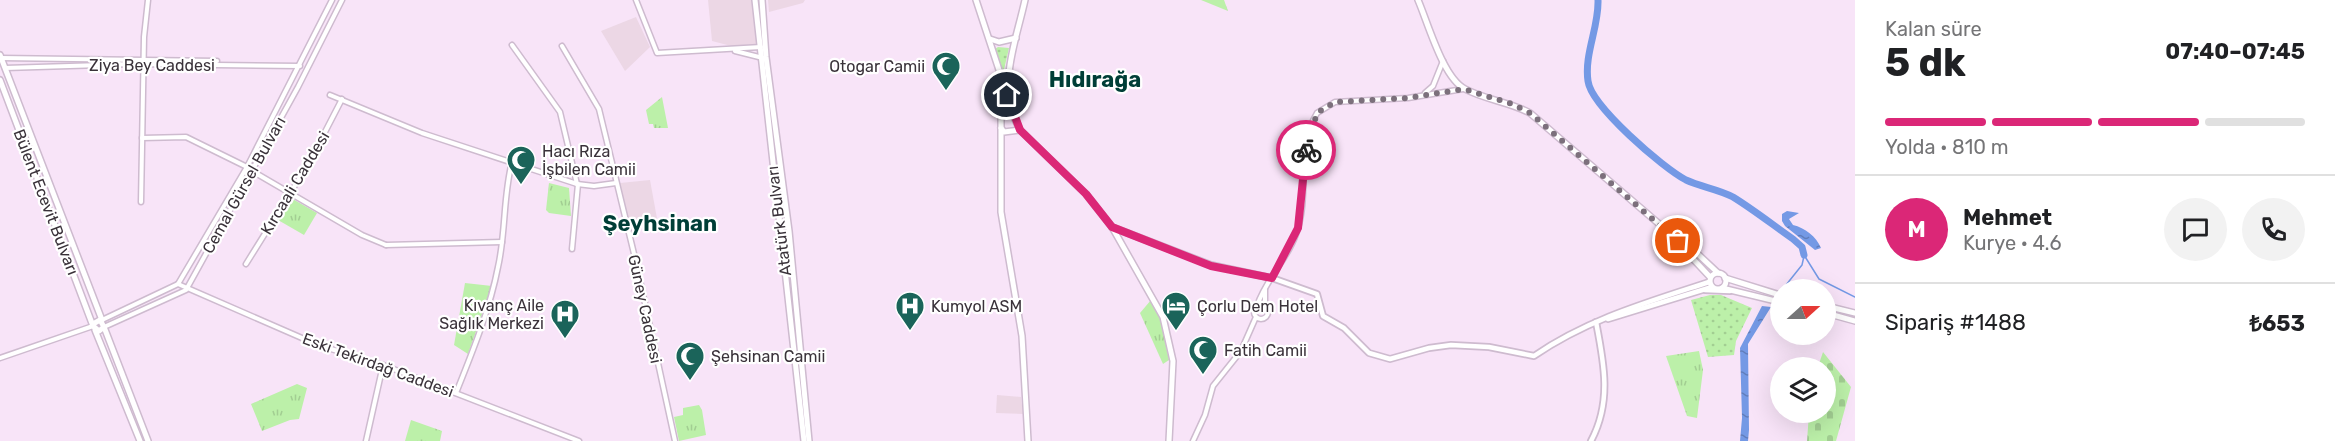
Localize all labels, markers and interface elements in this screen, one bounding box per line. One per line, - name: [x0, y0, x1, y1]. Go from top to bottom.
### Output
- text: Kalan süre: [1885, 17, 1982, 41]
- text: 07:40–07:45: [2165, 38, 2305, 65]
- text: 5 dk: [1885, 40, 1966, 86]
- mosque icon: Otogar Camii: [930, 50, 962, 92]
- street label: Ziya Bey Caddesi: [89, 56, 215, 75]
- place label: Otogar Camii: [829, 57, 925, 76]
- district label: Hıdırağa: [1049, 66, 1141, 93]
- pin: [981, 69, 1032, 120]
- icon: home: [990, 78, 1023, 111]
- street label: Cemal Gürsel Bulvarı: [198, 113, 290, 257]
- courier: [1276, 120, 1336, 180]
- street label: Bülent Ecevit Bulvarı: [9, 126, 83, 278]
- street label: Kırcaali Caddesi: [257, 128, 333, 238]
- icon: bike: [1290, 134, 1323, 167]
- text: Yolda · 810 m: [1885, 135, 2009, 159]
- place label: Hacı Rıza İşbilen Camii: [542, 142, 636, 179]
- mosque icon: Hacı Rıza İşbilen Camii: [505, 144, 537, 186]
- street label: Atatürk Bulvarı: [763, 165, 795, 277]
- button: chat: [2164, 198, 2227, 261]
- button: phone: [2242, 198, 2305, 261]
- text: Mehmet: [1963, 204, 2052, 231]
- district label: Şeyhsinan: [603, 210, 717, 237]
- pin: [1652, 215, 1703, 266]
- text: M: [1907, 216, 1926, 243]
- icon: bag: [1661, 224, 1694, 257]
- text: Kurye · 4.6: [1963, 231, 2061, 255]
- street label: Güney Caddesi: [624, 253, 666, 365]
- north arrow: [1770, 279, 1836, 345]
- map controls: [1770, 279, 1836, 423]
- hospital icon: Kumyol ASM: [894, 290, 926, 332]
- hotel icon: Çorlu Dem Hotel: [1160, 290, 1192, 332]
- place label: Kıvanç Aile Sağlık Merkezi: [439, 296, 544, 333]
- place label: Kumyol ASM: [931, 297, 1022, 316]
- place label: Çorlu Dem Hotel: [1197, 297, 1318, 316]
- hospital icon: Kıvanç Aile Sağlık Merkezi: [549, 298, 581, 340]
- text: Sipariş #1488: [1885, 309, 2026, 336]
- text: ₺653: [2249, 310, 2305, 337]
- street label: Eski Tekirdağ Caddesi: [300, 329, 456, 401]
- mosque icon: Fatih Camii: [1187, 334, 1219, 376]
- mosque icon: Şehsinan Camii: [674, 340, 706, 382]
- place label: Fatih Camii: [1224, 341, 1307, 360]
- place label: Şehsinan Camii: [711, 347, 825, 366]
- button: layers: [1770, 357, 1836, 423]

